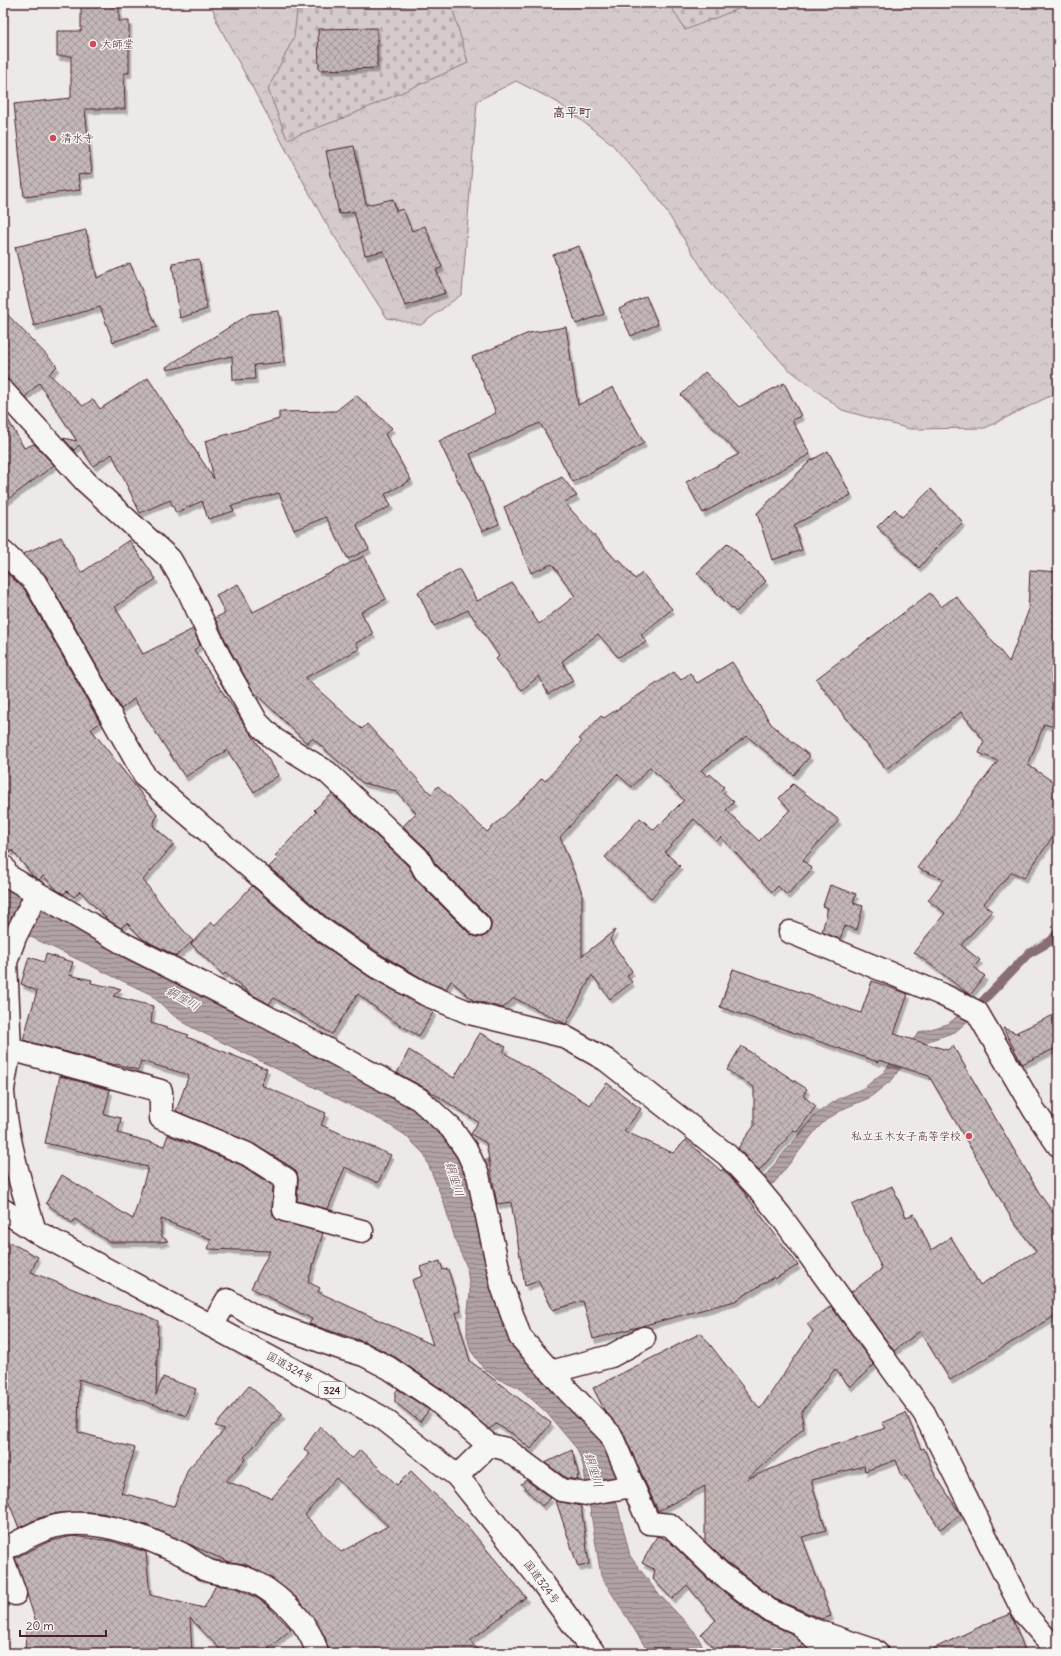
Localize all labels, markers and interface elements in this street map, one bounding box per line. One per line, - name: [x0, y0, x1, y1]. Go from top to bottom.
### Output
- place label: 大師堂: [101, 37, 134, 51]
- marker: 大師堂: [88, 39, 98, 49]
- district label: 高平町: [552, 104, 592, 121]
- place label: 清水寺: [61, 131, 94, 145]
- marker: 清水寺: [48, 133, 58, 143]
- water label: 銅座川: [164, 983, 202, 1013]
- place label: 私立玉木女子高等学校: [851, 1129, 961, 1143]
- marker: 私立玉木女子高等学校: [964, 1131, 974, 1141]
- water label: 銅座川: [443, 1160, 467, 1198]
- street label: 国道324号: [264, 1348, 316, 1386]
- road number: 324: [319, 1382, 345, 1398]
- water label: 銅座川: [582, 1451, 606, 1489]
- street label: 国道324号: [521, 1557, 563, 1607]
- scale bar: [20, 1612, 106, 1638]
- text: 20 m: [26, 1618, 54, 1633]

